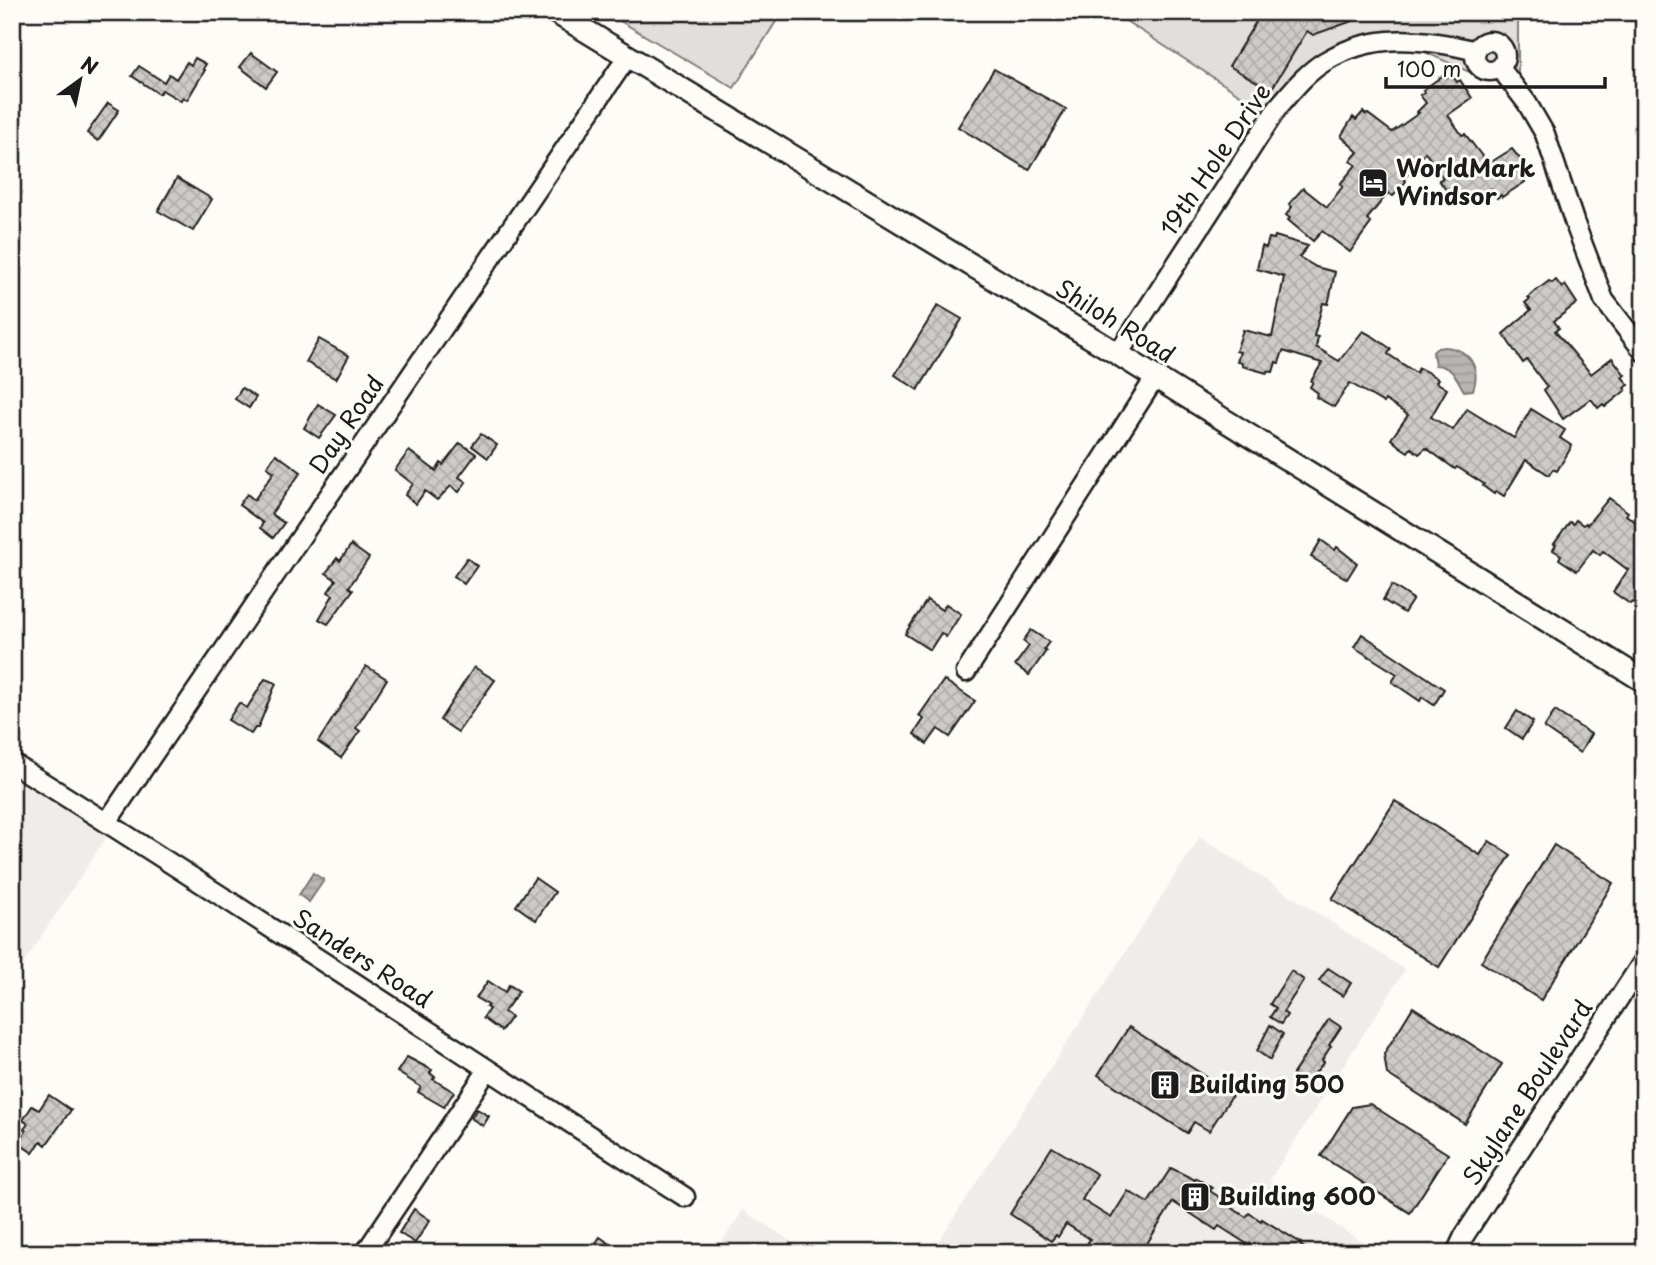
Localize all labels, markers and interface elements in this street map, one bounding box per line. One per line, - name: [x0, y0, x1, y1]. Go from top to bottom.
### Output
- north arrow: [46, 46, 116, 116]
- scale bar: [1386, 46, 1605, 90]
- text: N: [76, 49, 104, 81]
- text: 100 m: [1397, 52, 1461, 84]
- street label: 19th Hole Drive: [1150, 75, 1279, 242]
- place label: WorldMark Windsor: [1396, 149, 1535, 213]
- hotel icon: WorldMark Windsor: [1356, 166, 1390, 200]
- street label: Shiloh Road: [1049, 269, 1183, 371]
- street label: Day Road: [299, 367, 392, 481]
- street label: Sanders Road: [286, 899, 440, 1016]
- street label: Skylane Boulevard: [1453, 992, 1600, 1192]
- place label: Building 500: [1188, 1065, 1344, 1101]
- building icon: Building 500: [1148, 1068, 1182, 1102]
- place label: Building 600: [1218, 1177, 1376, 1213]
- building icon: Building 600: [1178, 1180, 1212, 1214]

